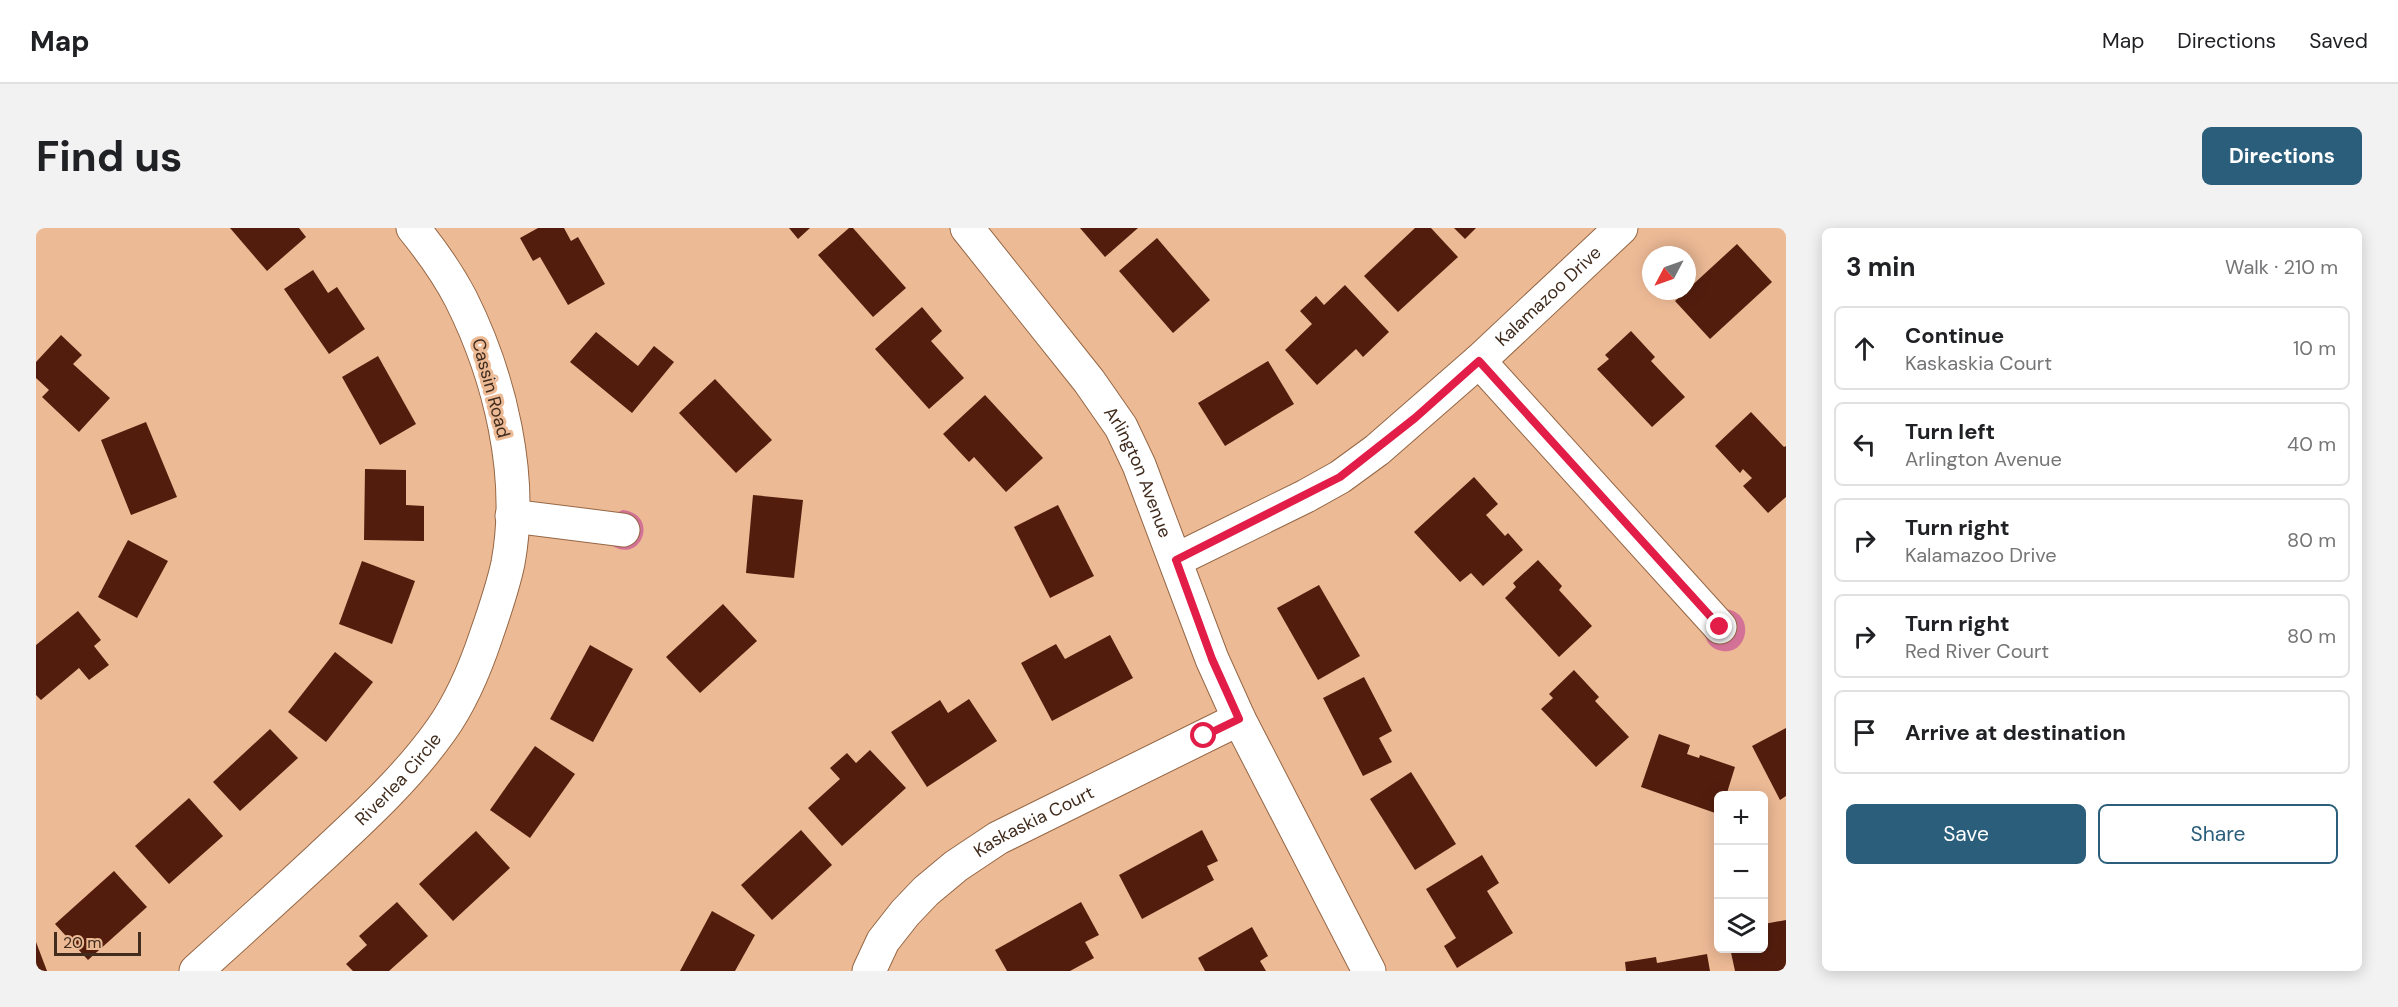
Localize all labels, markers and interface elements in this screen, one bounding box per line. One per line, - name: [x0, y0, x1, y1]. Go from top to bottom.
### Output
- text: Map: [30, 23, 90, 60]
- text: Map: [2102, 27, 2144, 55]
- text: Directions: [2177, 27, 2276, 55]
- text: Saved: [2309, 27, 2368, 55]
- button: Directions: [2202, 127, 2362, 185]
- text: Find us: [36, 129, 182, 184]
- street label: Kalamazoo Drive: [1490, 241, 1606, 352]
- north arrow: [1642, 246, 1696, 300]
- text: 3 min: [1846, 250, 1915, 284]
- text: Walk · 210 m: [2225, 254, 2338, 280]
- text: Continue: [1905, 321, 2004, 350]
- icon: ahead: [1848, 332, 1881, 365]
- text: 10 m: [2293, 335, 2336, 361]
- street label: Cassin Road: [466, 336, 516, 440]
- text: Kaskaskia Court: [1905, 350, 2052, 376]
- street label: Arlington Avenue: [1098, 402, 1177, 541]
- text: Turn left: [1905, 417, 1995, 446]
- icon: left: [1848, 428, 1881, 461]
- text: 40 m: [2287, 431, 2336, 457]
- text: Arlington Avenue: [1905, 446, 2062, 472]
- text: Turn right: [1905, 513, 2010, 542]
- icon: right: [1848, 524, 1881, 557]
- text: 80 m: [2287, 527, 2336, 553]
- text: Kalamazoo Drive: [1905, 542, 2057, 568]
- text: Turn right: [1905, 609, 2010, 638]
- route end: [1706, 613, 1732, 639]
- icon: right: [1848, 620, 1881, 653]
- text: 80 m: [2287, 623, 2336, 649]
- text: Red River Court: [1905, 638, 2049, 664]
- icon: arrive: [1848, 716, 1881, 749]
- text: Arrive at destination: [1905, 718, 2126, 747]
- route start: [1190, 722, 1216, 748]
- street label: Riverlea Circle: [350, 728, 447, 831]
- street label: Kaskaskia Court: [969, 780, 1098, 863]
- map controls: [1714, 791, 1768, 953]
- button: +: [1714, 791, 1768, 845]
- button: Save: [1846, 804, 2086, 864]
- button: Share: [2098, 804, 2338, 864]
- button: −: [1714, 845, 1768, 899]
- button: layers: [1714, 899, 1768, 953]
- scale bar: [54, 929, 141, 956]
- text: 20 m: [63, 932, 102, 953]

